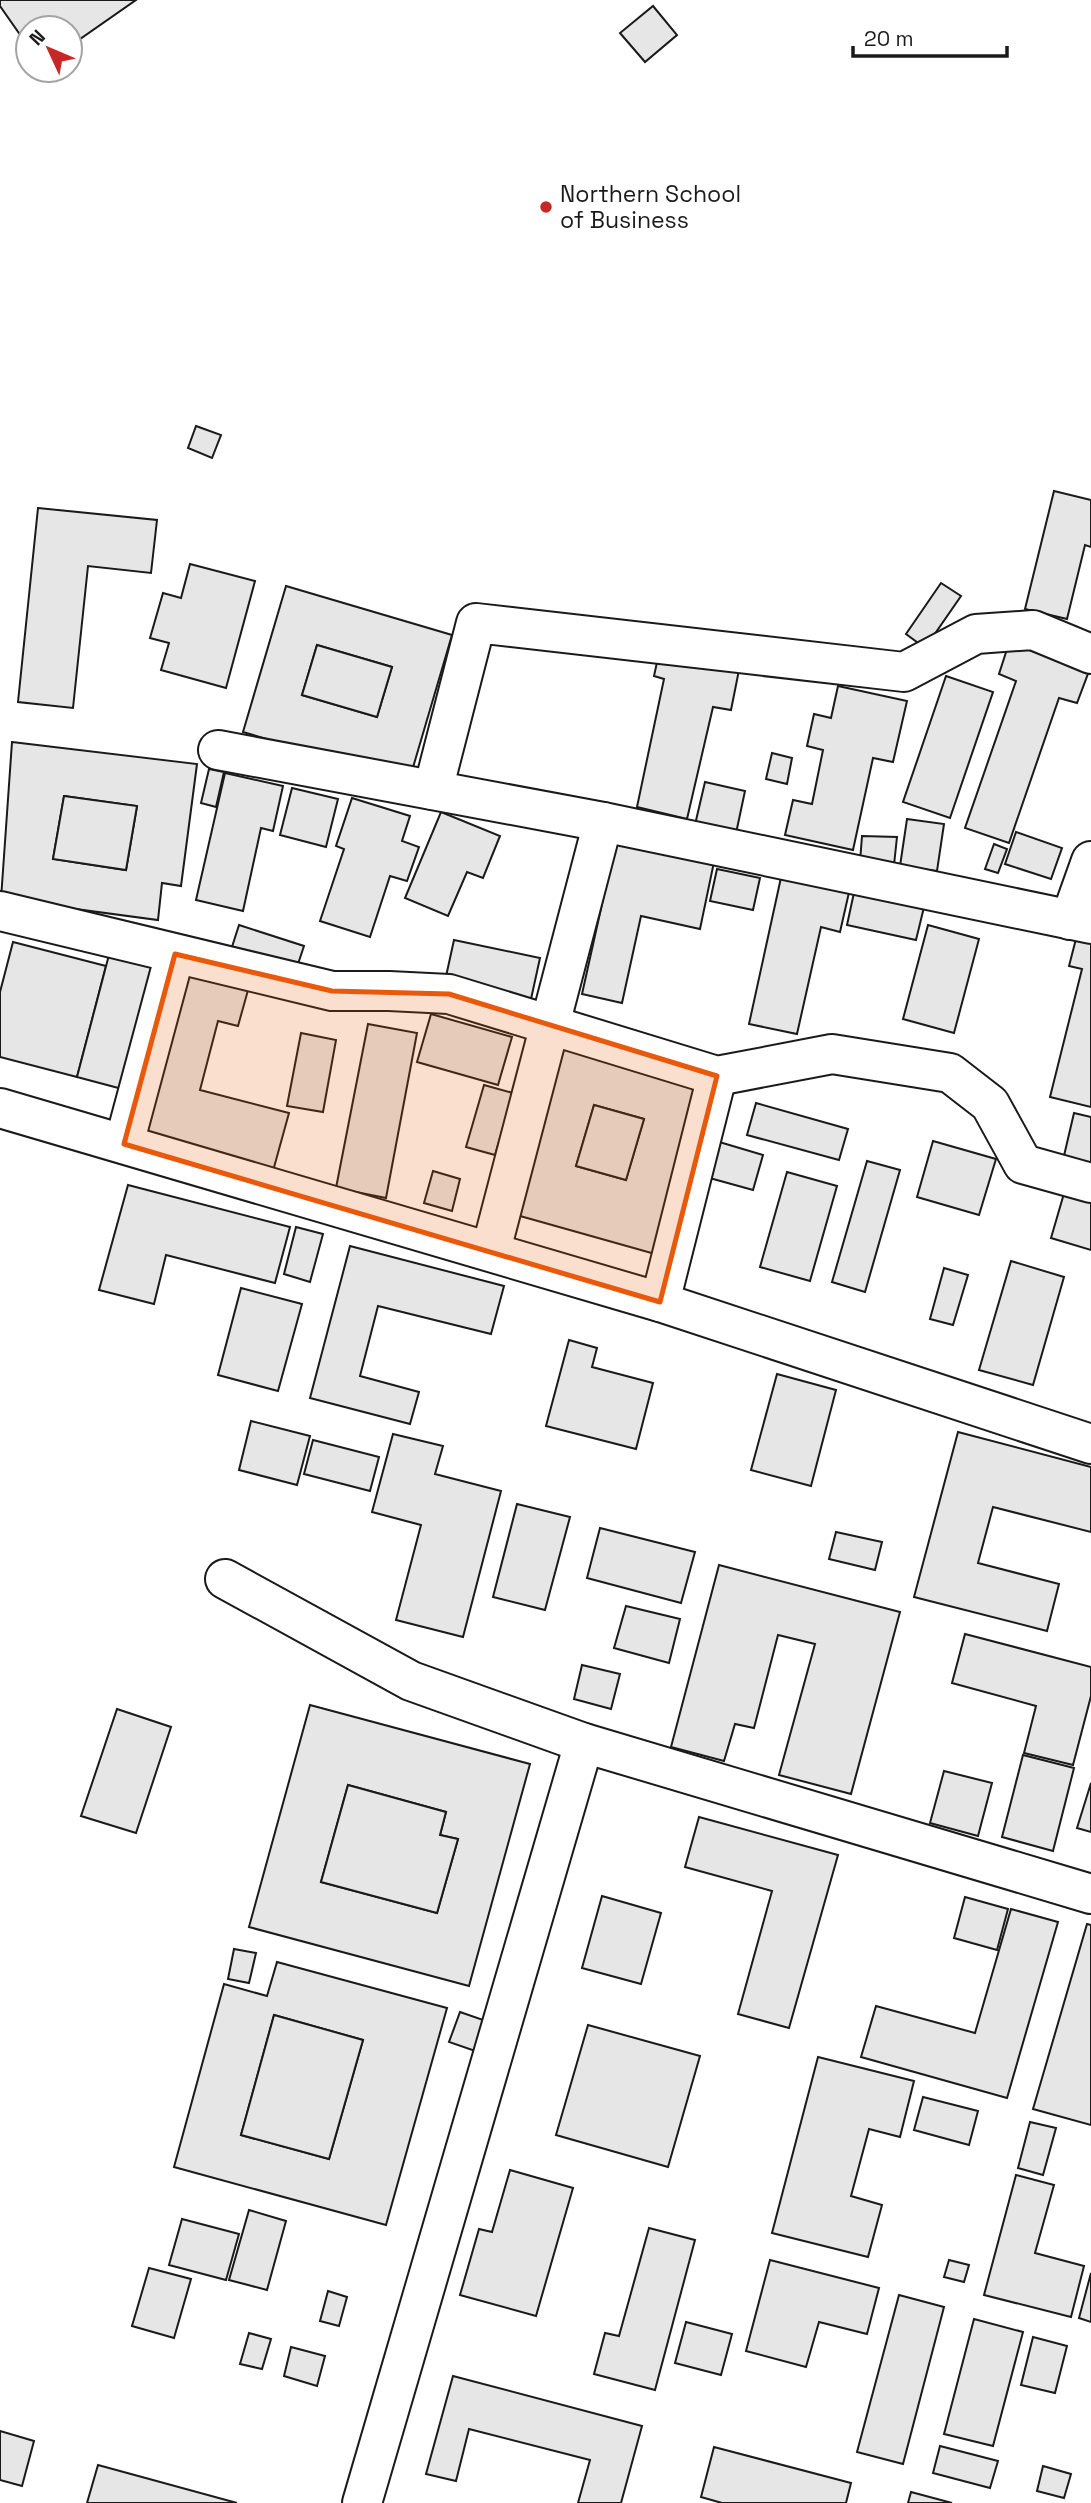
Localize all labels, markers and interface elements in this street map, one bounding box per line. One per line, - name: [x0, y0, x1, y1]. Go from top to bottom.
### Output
- north arrow: [14, 14, 84, 84]
- scale bar: [853, 14, 1007, 58]
- text: N: [24, 24, 51, 51]
- text: 20 m: [864, 25, 914, 52]
- place label: Northern School of Business: [560, 179, 741, 235]
- marker: Northern School of Business: [538, 199, 554, 215]

